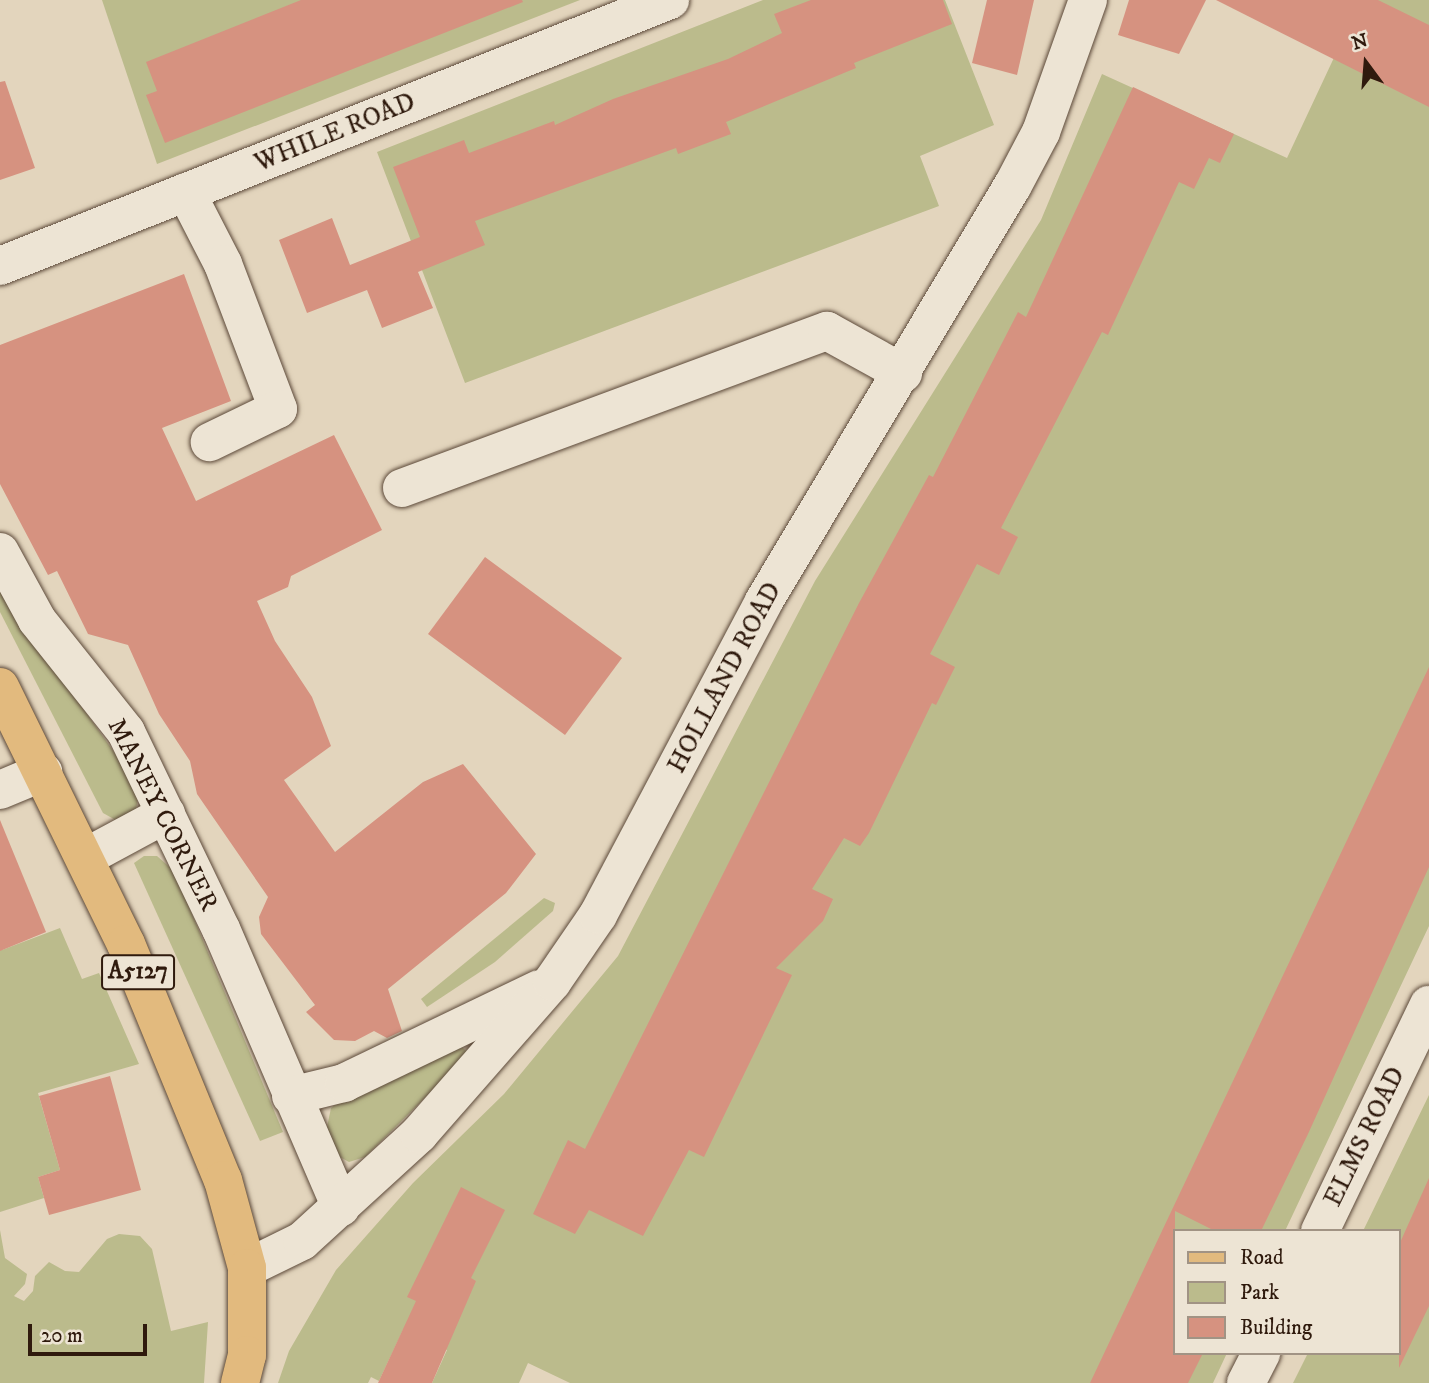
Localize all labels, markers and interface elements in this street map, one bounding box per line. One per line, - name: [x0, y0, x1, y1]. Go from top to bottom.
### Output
- north arrow: [1331, 28, 1401, 98]
- text: N: [1349, 29, 1371, 56]
- street label: WHILE ROAD: [250, 87, 420, 179]
- street label: HOLLAND ROAD: [662, 577, 788, 779]
- street label: MANEY CORNER: [100, 714, 224, 916]
- road number: A5127: [100, 952, 176, 992]
- street label: ELMS ROAD: [1318, 1062, 1412, 1212]
- legend: [1174, 1229, 1401, 1355]
- text: Road: [1240, 1245, 1284, 1271]
- text: Park: [1240, 1280, 1279, 1306]
- scale bar: [32, 1310, 150, 1354]
- text: Building: [1240, 1315, 1312, 1341]
- text: 20 m: [41, 1323, 83, 1349]

